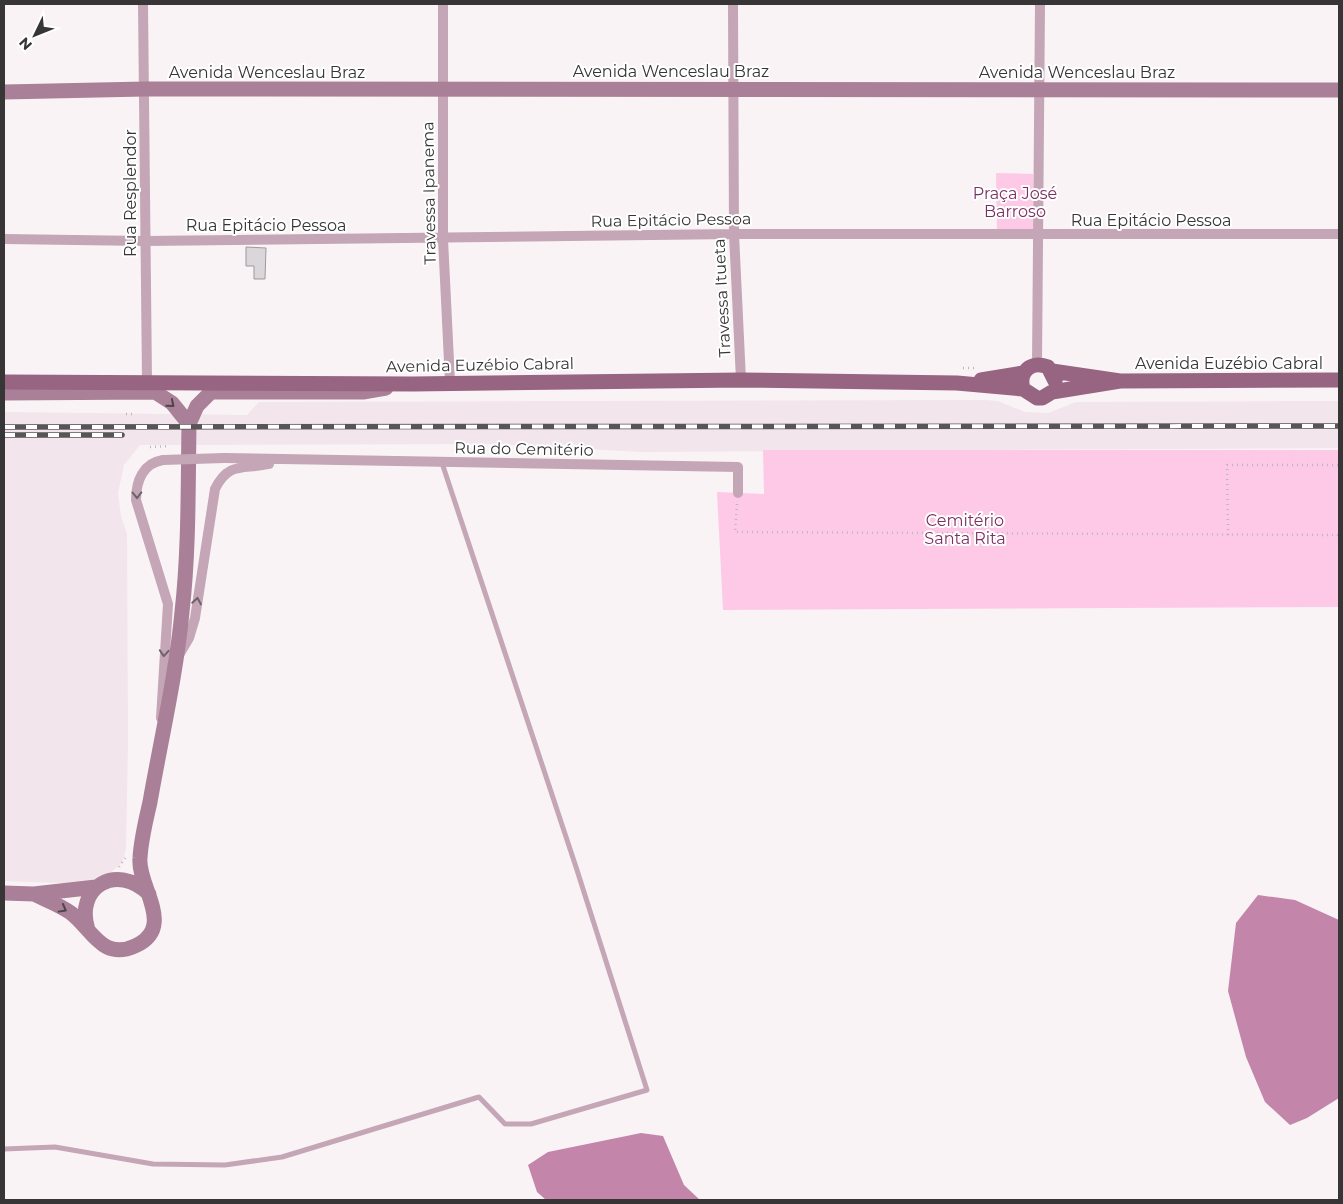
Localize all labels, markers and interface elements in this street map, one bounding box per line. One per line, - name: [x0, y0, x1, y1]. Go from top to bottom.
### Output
- north arrow: [10, 10, 60, 60]
- text: N: [15, 34, 36, 54]
- street label: Avenida Wenceslau Braz: [573, 62, 769, 81]
- street label: Avenida Wenceslau Braz: [169, 63, 365, 82]
- street label: Avenida Wenceslau Braz: [979, 63, 1175, 82]
- street label: Travessa Ipanema: [418, 121, 440, 265]
- street label: Rua Resplendor: [121, 129, 140, 257]
- park label: Praça José Barroso: [973, 184, 1057, 221]
- street label: Rua Epitácio Pessoa: [591, 209, 751, 231]
- street label: Rua Epitácio Pessoa: [1071, 211, 1231, 230]
- street label: Rua Epitácio Pessoa: [186, 216, 346, 235]
- street label: Travessa Itueta: [709, 238, 735, 358]
- street label: Avenida Euzébio Cabral: [386, 354, 574, 376]
- street label: Avenida Euzébio Cabral: [1135, 354, 1323, 373]
- one-way arrow: [165, 398, 174, 406]
- street label: Rua do Cemitério: [454, 438, 594, 460]
- one-way arrow: [132, 492, 142, 499]
- park label: Cemitério Santa Rita: [924, 511, 1006, 548]
- one-way arrow: [192, 597, 202, 605]
- one-way arrow: [158, 649, 169, 657]
- one-way arrow: [58, 903, 67, 913]

